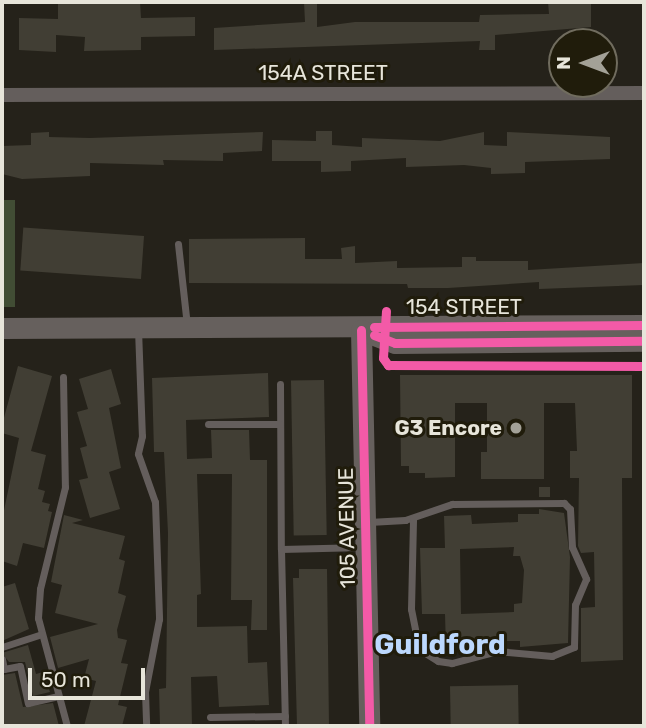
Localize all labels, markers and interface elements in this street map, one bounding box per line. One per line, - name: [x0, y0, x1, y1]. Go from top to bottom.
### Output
- north arrow: [548, 28, 618, 98]
- text: N: [552, 56, 575, 70]
- street label: 154A STREET: [258, 60, 388, 86]
- street label: 154 STREET: [406, 294, 522, 320]
- place label: G3 Encore: [395, 415, 502, 441]
- marker: G3 Encore: [508, 420, 524, 436]
- street label: 105 AVENUE: [333, 467, 361, 589]
- district label: Guildford: [374, 628, 506, 662]
- scale bar: [32, 654, 149, 698]
- text: 50 m: [41, 667, 91, 692]

